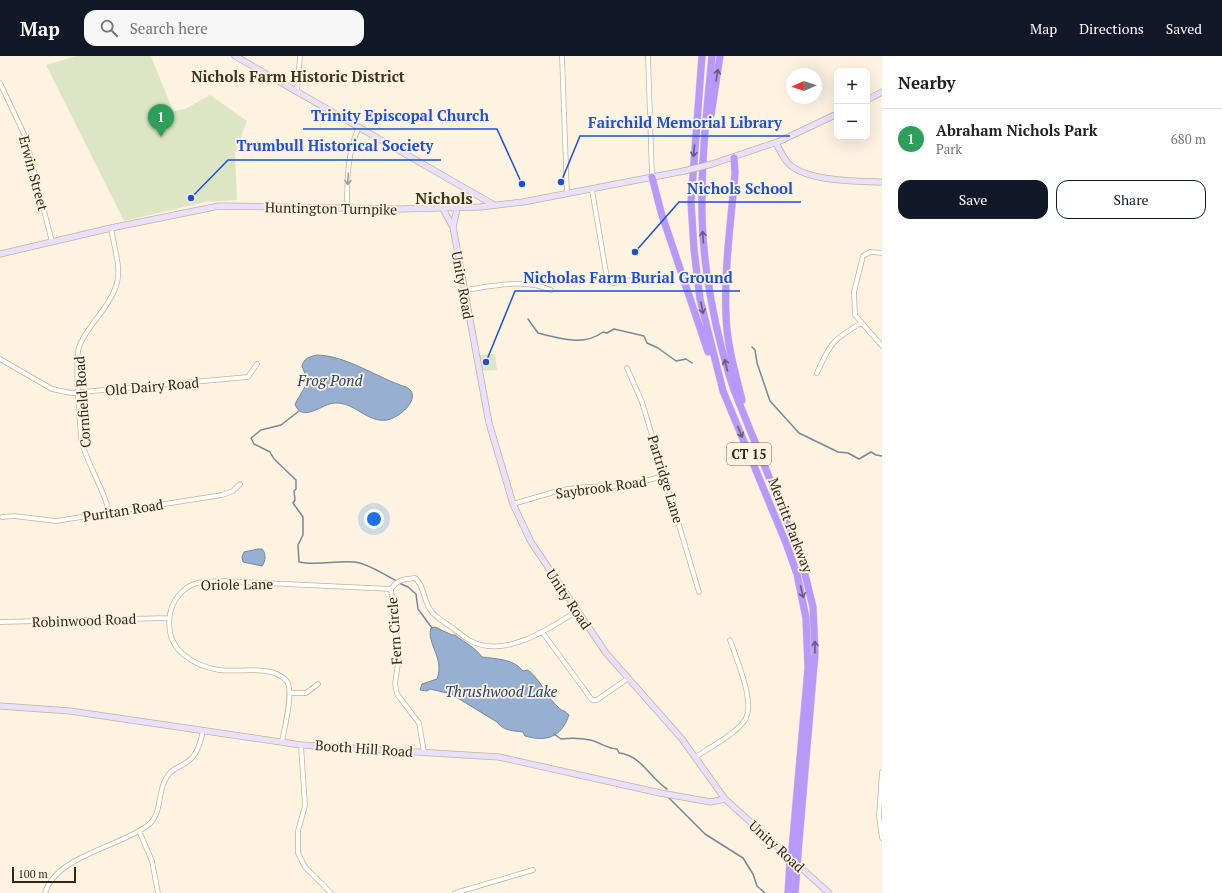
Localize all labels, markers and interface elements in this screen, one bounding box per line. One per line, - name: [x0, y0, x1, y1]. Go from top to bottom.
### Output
- search box: [84, 10, 364, 46]
- text: Map: [20, 16, 60, 41]
- icon: search: [98, 17, 120, 39]
- text: Search here: [130, 18, 208, 38]
- text: Map: [1030, 19, 1057, 38]
- text: Directions: [1079, 19, 1144, 38]
- text: Saved: [1166, 19, 1202, 38]
- district label: Nichols Farm Historic District: [191, 66, 405, 86]
- north arrow: [786, 68, 822, 104]
- map controls: [834, 68, 870, 140]
- button: +: [834, 68, 870, 104]
- one-way arrow: [713, 69, 721, 82]
- text: Nearby: [898, 71, 956, 94]
- callout: Trinity Episcopal Church: [303, 102, 497, 129]
- pin: 1: [148, 104, 174, 137]
- button: −: [834, 104, 870, 140]
- text: Trinity Episcopal Church: [311, 105, 489, 125]
- callout: Fairchild Memorial Library: [580, 109, 790, 136]
- text: Fairchild Memorial Library: [588, 112, 783, 132]
- text: Abraham Nichols Park: [936, 120, 1097, 140]
- text: 1: [907, 130, 915, 148]
- text: 680 m: [1171, 130, 1206, 148]
- street label: Erwin Street: [15, 133, 53, 213]
- callout: Trumbull Historical Society: [228, 133, 441, 160]
- text: Trumbull Historical Society: [236, 135, 435, 155]
- text: Park: [936, 140, 962, 158]
- one-way arrow: [690, 144, 698, 157]
- one-way arrow: [344, 172, 351, 185]
- callout: Nichols School: [679, 175, 801, 202]
- text: Nichols School: [687, 178, 793, 198]
- button: Save: [898, 180, 1048, 219]
- button: Share: [1056, 180, 1206, 219]
- district label: Nichols: [415, 187, 473, 209]
- street label: Huntington Turnpike: [265, 197, 397, 219]
- one-way arrow: [700, 231, 707, 244]
- street label: Unity Road: [448, 249, 478, 321]
- callout: Nicholas Farm Burial Ground: [515, 264, 740, 291]
- text: Nicholas Farm Burial Ground: [523, 267, 733, 287]
- one-way arrow: [698, 301, 706, 314]
- street label: Cornfield Road: [69, 355, 95, 449]
- one-way arrow: [722, 358, 729, 371]
- water label: Frog Pond: [297, 370, 363, 390]
- street label: Old Dairy Road: [104, 372, 200, 400]
- one-way arrow: [737, 425, 744, 437]
- street label: Partridge Lane: [644, 433, 688, 525]
- road number: CT 15: [727, 443, 771, 465]
- street label: Saybrook Road: [554, 471, 648, 503]
- street label: Merritt Parkway: [764, 475, 818, 576]
- street label: Puritan Road: [81, 494, 165, 526]
- your location: [364, 509, 384, 529]
- street label: Unity Road: [542, 565, 596, 633]
- street label: Oriole Lane: [201, 574, 273, 594]
- one-way arrow: [798, 585, 806, 598]
- street label: Fern Circle: [382, 596, 406, 666]
- street label: Robinwood Road: [31, 609, 137, 631]
- one-way arrow: [811, 641, 819, 654]
- water label: Thrushwood Lake: [445, 681, 558, 701]
- street label: Booth Hill Road: [314, 735, 414, 761]
- street label: Unity Road: [745, 816, 809, 876]
- scale bar: [12, 865, 76, 884]
- text: 100 m: [18, 867, 48, 881]

